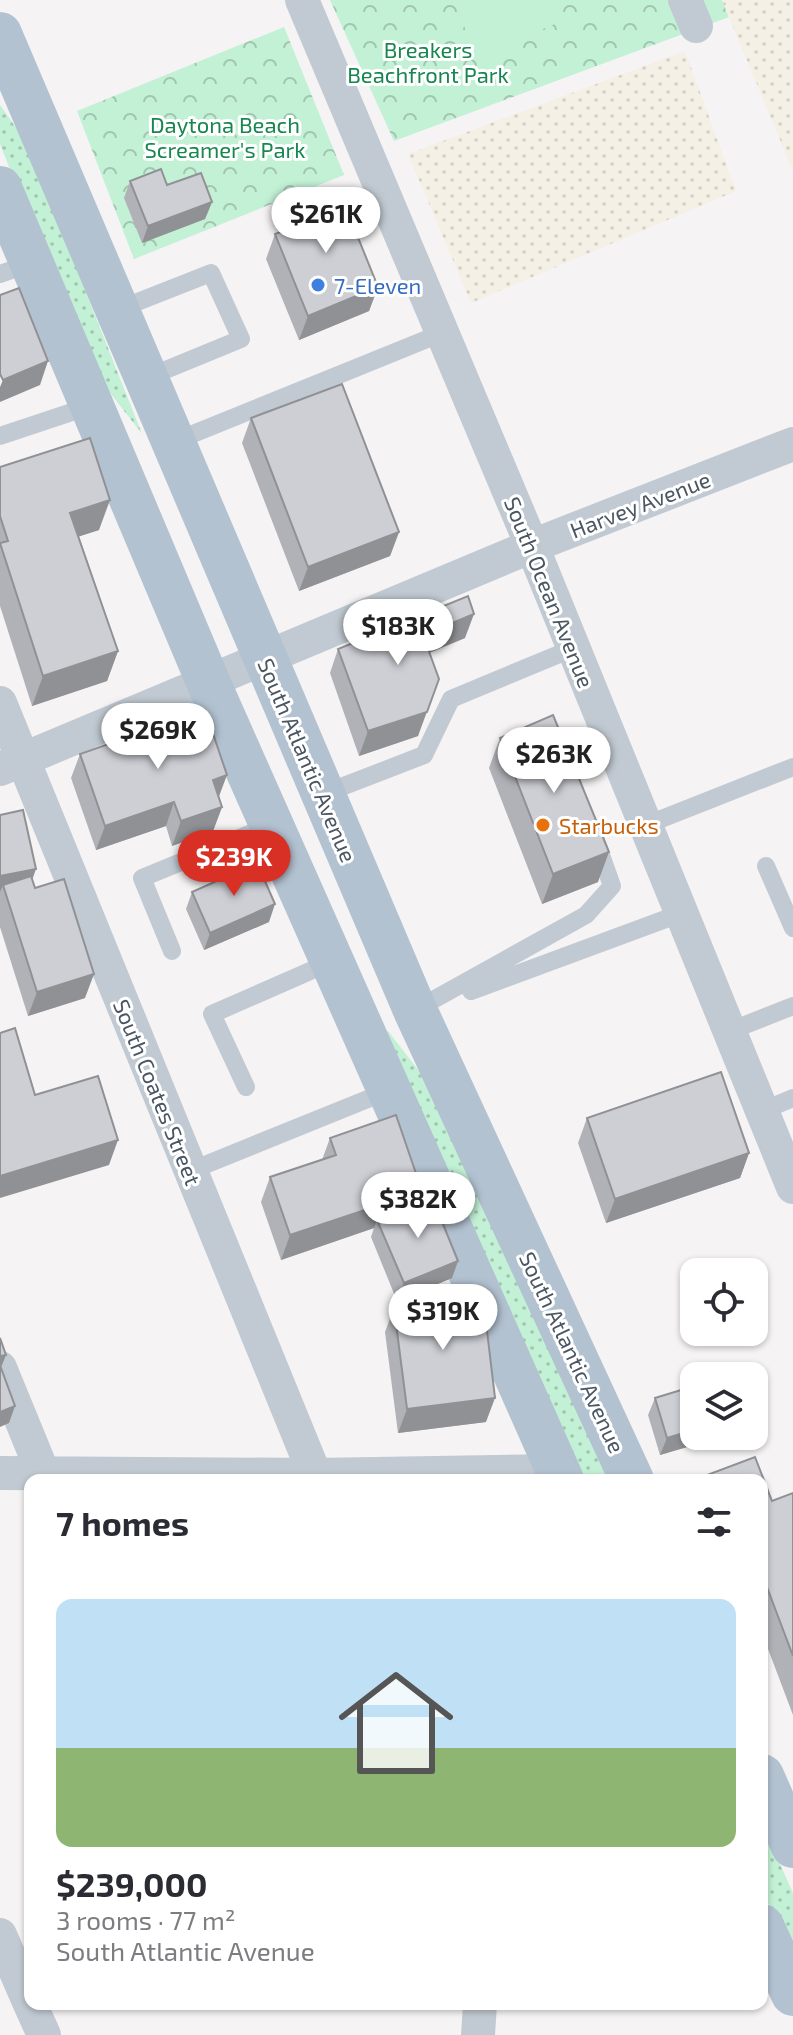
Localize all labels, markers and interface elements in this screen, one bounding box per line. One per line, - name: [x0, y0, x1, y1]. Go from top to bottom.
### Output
- park label: Breakers Beachfront Park: [347, 36, 509, 87]
- park label: Daytona Beach Screamer's Park: [144, 111, 306, 162]
- pin: $261K: [270, 187, 382, 255]
- text: $261K: [289, 197, 363, 228]
- place label: 7-Eleven: [334, 272, 421, 298]
- marker: 7-Eleven: [309, 276, 327, 294]
- street label: Harvey Avenue: [566, 465, 714, 543]
- street label: South Ocean Avenue: [500, 493, 600, 691]
- pin: $183K: [342, 599, 454, 667]
- text: $183K: [361, 609, 435, 640]
- street label: South Atlantic Avenue: [253, 654, 363, 866]
- pin: $269K: [102, 703, 214, 771]
- text: $269K: [119, 713, 197, 744]
- pin: $263K: [498, 727, 610, 795]
- text: $263K: [516, 737, 592, 768]
- place label: Starbucks: [559, 812, 659, 838]
- marker: Starbucks: [534, 816, 552, 834]
- pin: $239K: [178, 830, 290, 898]
- text: $239K: [196, 840, 272, 871]
- street label: South Coates Street: [109, 995, 207, 1189]
- pin: $382K: [362, 1172, 474, 1240]
- text: $382K: [379, 1182, 457, 1213]
- street label: South Atlantic Avenue: [515, 1247, 631, 1457]
- map controls: [680, 1258, 768, 1450]
- button: locate: [680, 1258, 768, 1346]
- pin: $319K: [387, 1284, 499, 1352]
- text: $319K: [407, 1294, 479, 1325]
- button: layers: [680, 1362, 768, 1450]
- icon: filters: [692, 1500, 736, 1544]
- text: 7 homes: [56, 1502, 189, 1543]
- icon: home: [324, 1651, 468, 1795]
- text: $239,000: [56, 1863, 207, 1904]
- text: 3 rooms · 77 m²: [56, 1904, 236, 1935]
- text: South Atlantic Avenue: [56, 1935, 315, 1966]

